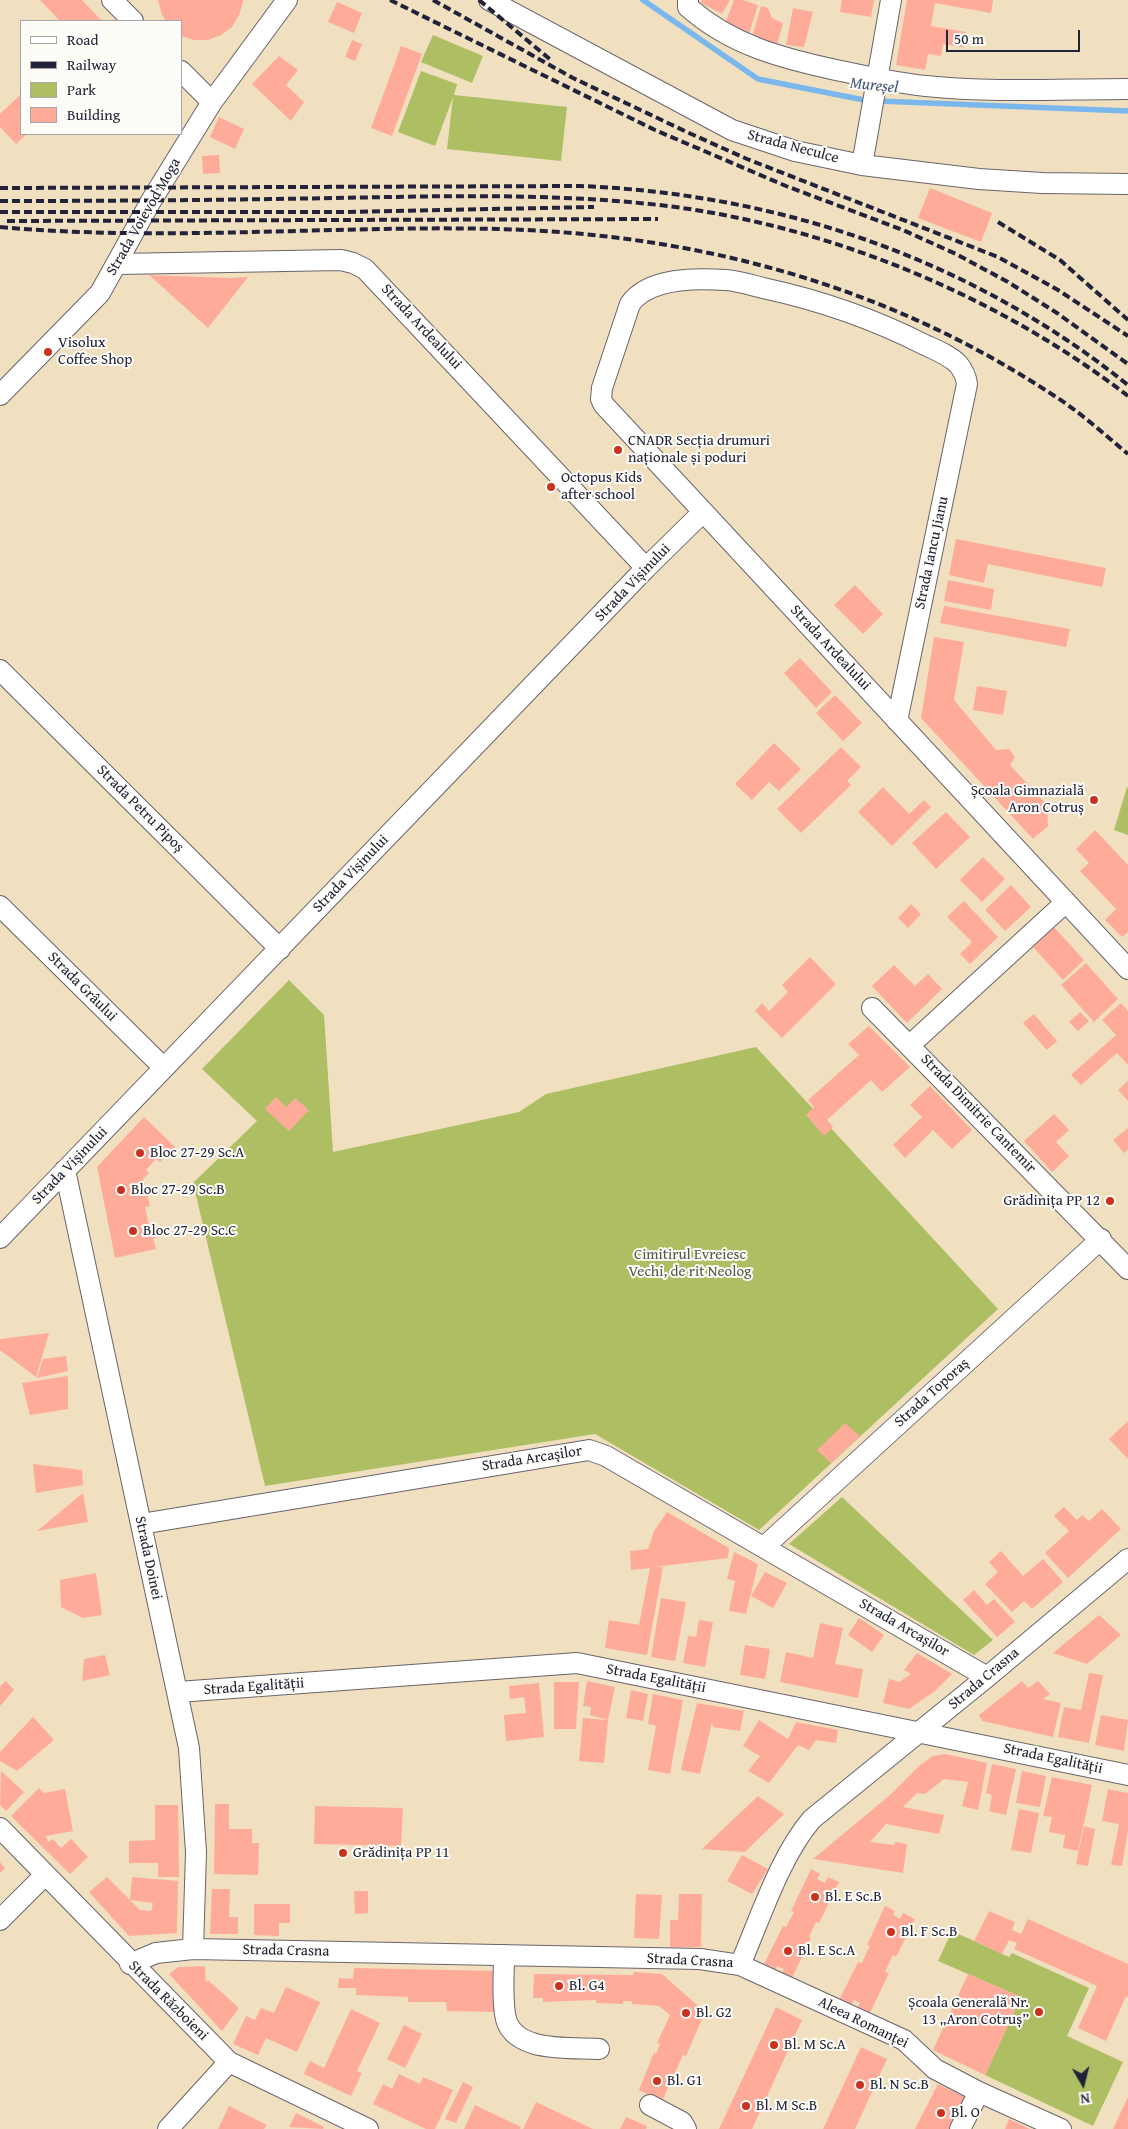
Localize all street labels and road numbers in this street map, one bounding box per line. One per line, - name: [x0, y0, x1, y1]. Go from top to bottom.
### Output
- street label: Strada Neculce: [745, 126, 841, 168]
- street label: Strada Voievod Moga: [103, 155, 185, 279]
- street label: Strada Ardealului: [377, 281, 465, 373]
- street label: Strada Iancu Jianu: [911, 495, 953, 611]
- street label: Strada Vișinului: [591, 540, 675, 626]
- street label: Strada Ardealului: [786, 602, 874, 694]
- street label: Strada Petru Pipoș: [93, 762, 187, 856]
- street label: Strada Vișinului: [309, 831, 393, 917]
- street label: Strada Grâului: [43, 948, 121, 1026]
- street label: Strada Dimitrie Cantemir: [916, 1051, 1040, 1177]
- street label: Strada Vișinului: [28, 1123, 112, 1209]
- street label: Strada Toporaș: [891, 1355, 973, 1431]
- street label: Strada Arcașilor: [481, 1442, 583, 1476]
- street label: Strada Doinei: [130, 1515, 166, 1601]
- street label: Strada Arcașilor: [856, 1595, 952, 1661]
- street label: Strada Crasna: [945, 1644, 1023, 1714]
- street label: Strada Egalității: [605, 1661, 707, 1697]
- street label: Strada Egalității: [203, 1675, 305, 1699]
- street label: Strada Egalității: [1002, 1740, 1104, 1778]
- street label: Strada Crasna: [242, 1941, 330, 1961]
- street label: Strada Crasna: [646, 1950, 734, 1972]
- street label: Strada Războieni: [124, 1957, 212, 2045]
- street label: Aleea Romanței: [815, 1993, 911, 2053]

